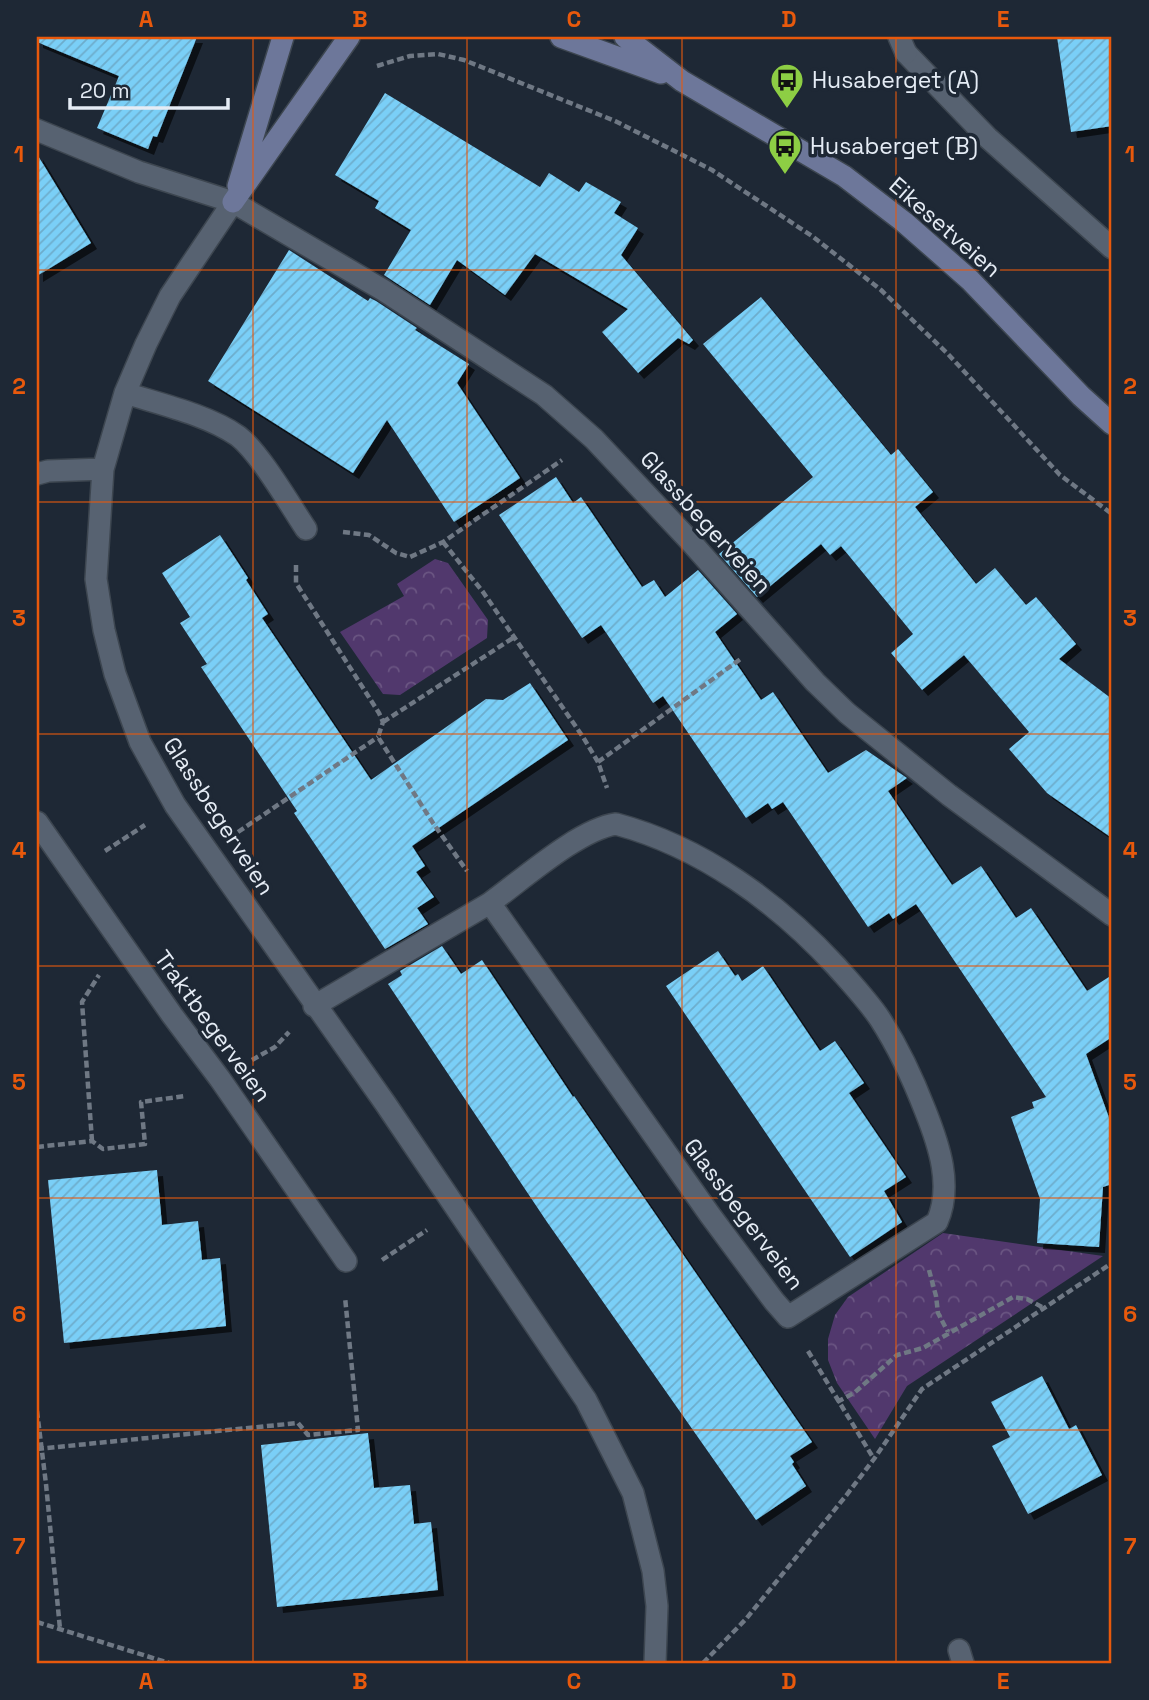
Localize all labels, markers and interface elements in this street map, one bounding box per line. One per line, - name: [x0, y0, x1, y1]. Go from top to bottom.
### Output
- text: A: [139, 4, 154, 34]
- text: B: [352, 4, 368, 34]
- text: C: [567, 4, 581, 34]
- text: D: [781, 4, 797, 34]
- text: E: [997, 4, 1009, 34]
- bus stop icon: Husaberget (A): [768, 61, 806, 110]
- place label: Husaberget (A): [812, 65, 979, 95]
- scale bar: [70, 66, 228, 110]
- text: 20 m: [80, 77, 130, 104]
- bus stop icon: Husaberget (B): [766, 127, 804, 176]
- place label: Husaberget (B): [810, 131, 978, 161]
- text: 1: [14, 139, 24, 169]
- text: 1: [1125, 139, 1135, 169]
- street label: Eikesetveien: [883, 170, 1007, 284]
- text: 2: [12, 371, 26, 401]
- text: 2: [1123, 371, 1137, 401]
- street label: Glassbegerveien: [634, 444, 778, 600]
- text: 3: [12, 603, 26, 633]
- text: 3: [1123, 603, 1137, 633]
- street label: Glassbegerveien: [157, 731, 281, 901]
- text: 4: [12, 835, 27, 865]
- text: 4: [1123, 835, 1138, 865]
- street label: Traktbegerveien: [148, 944, 278, 1108]
- text: 5: [12, 1067, 26, 1097]
- text: 5: [1123, 1067, 1137, 1097]
- street label: Glassbegerveien: [677, 1132, 811, 1296]
- text: 6: [12, 1299, 26, 1329]
- text: 6: [1123, 1299, 1137, 1329]
- text: 7: [13, 1531, 26, 1561]
- text: 7: [1124, 1531, 1137, 1561]
- text: A: [139, 1666, 154, 1696]
- text: B: [352, 1666, 368, 1696]
- text: C: [567, 1666, 581, 1696]
- text: D: [781, 1666, 797, 1696]
- text: E: [997, 1666, 1009, 1696]

